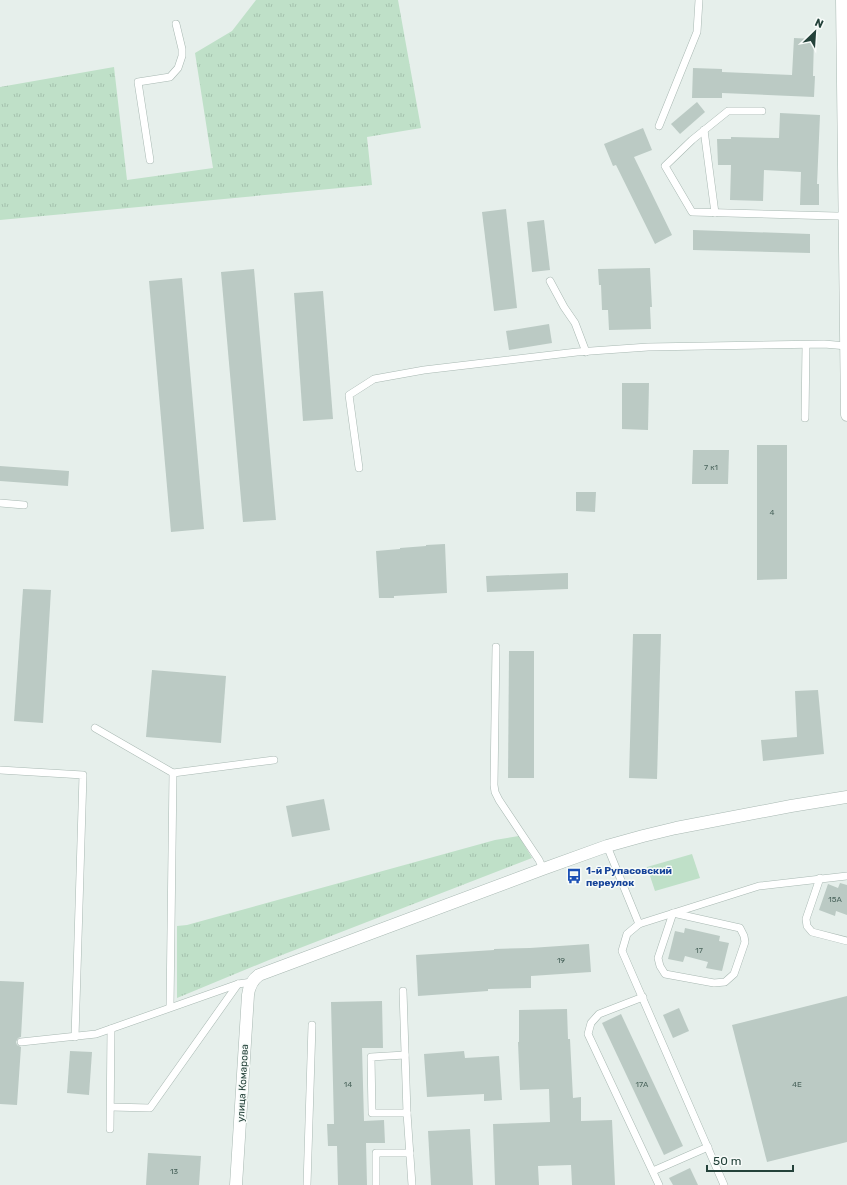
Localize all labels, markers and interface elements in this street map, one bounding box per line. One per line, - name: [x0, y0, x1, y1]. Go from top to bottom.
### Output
- north arrow: [795, 12, 835, 52]
- text: N: [813, 16, 825, 31]
- house number: 7 к1: [704, 463, 718, 472]
- house number: 4: [770, 508, 775, 517]
- place label: 1-й Рупасовский переулок: [586, 865, 672, 889]
- bus stop icon: 1-й Рупасовский переулок: [565, 867, 583, 885]
- house number: 15А: [828, 895, 842, 904]
- house number: 17: [695, 946, 703, 955]
- house number: 19: [557, 956, 565, 965]
- street label: улица Комарова: [235, 1044, 251, 1122]
- house number: 14: [344, 1080, 352, 1089]
- house number: 17А: [636, 1080, 649, 1089]
- house number: 4Е: [792, 1080, 802, 1089]
- scale bar: [707, 1147, 793, 1173]
- text: 50 m: [713, 1154, 741, 1168]
- house number: 13: [170, 1167, 178, 1176]

